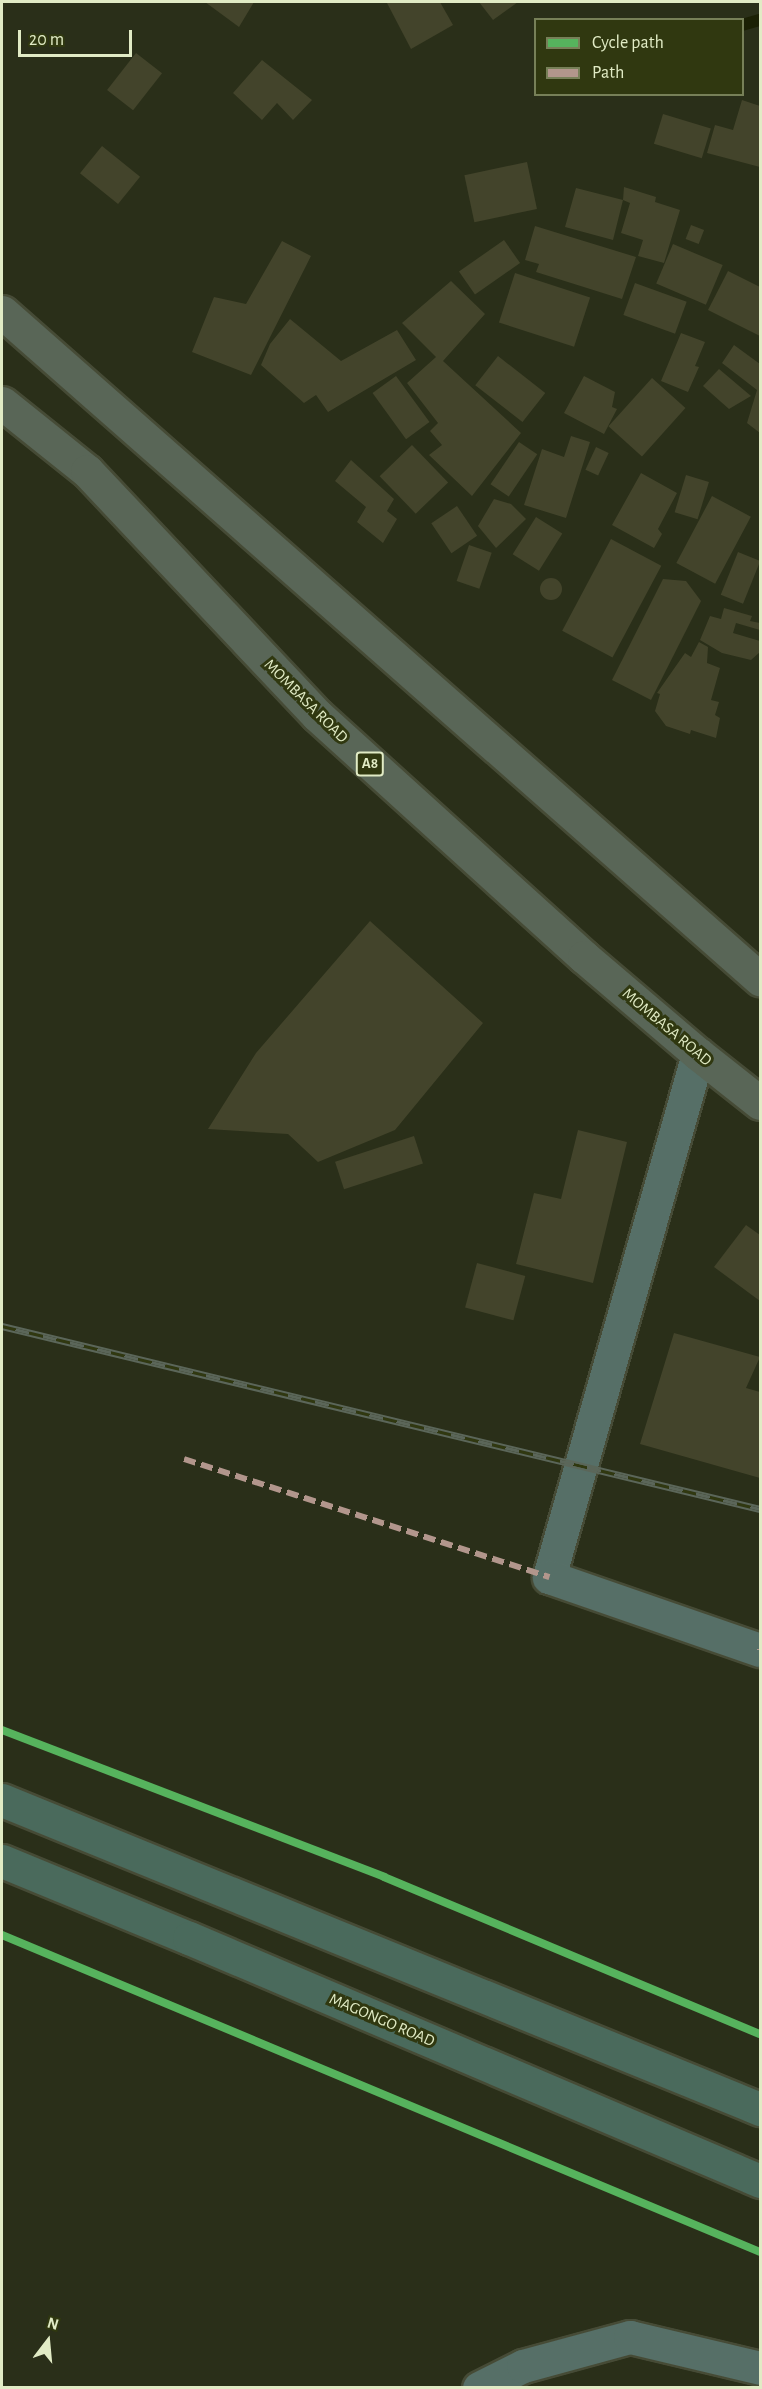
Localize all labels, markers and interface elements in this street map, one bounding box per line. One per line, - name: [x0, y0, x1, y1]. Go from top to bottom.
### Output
- scale bar: [21, 18, 135, 56]
- legend: [534, 18, 744, 96]
- text: 20 m: [29, 31, 64, 49]
- text: Cycle path: [592, 34, 664, 52]
- text: Path: [592, 64, 624, 82]
- street label: MOMBASA ROAD: [260, 655, 352, 747]
- road number: A8: [355, 752, 385, 776]
- street label: MOMBASA ROAD: [618, 984, 716, 1070]
- street label: MAGONGO ROAD: [326, 1989, 438, 2051]
- north arrow: [18, 2311, 78, 2371]
- text: N: [45, 2314, 61, 2333]

